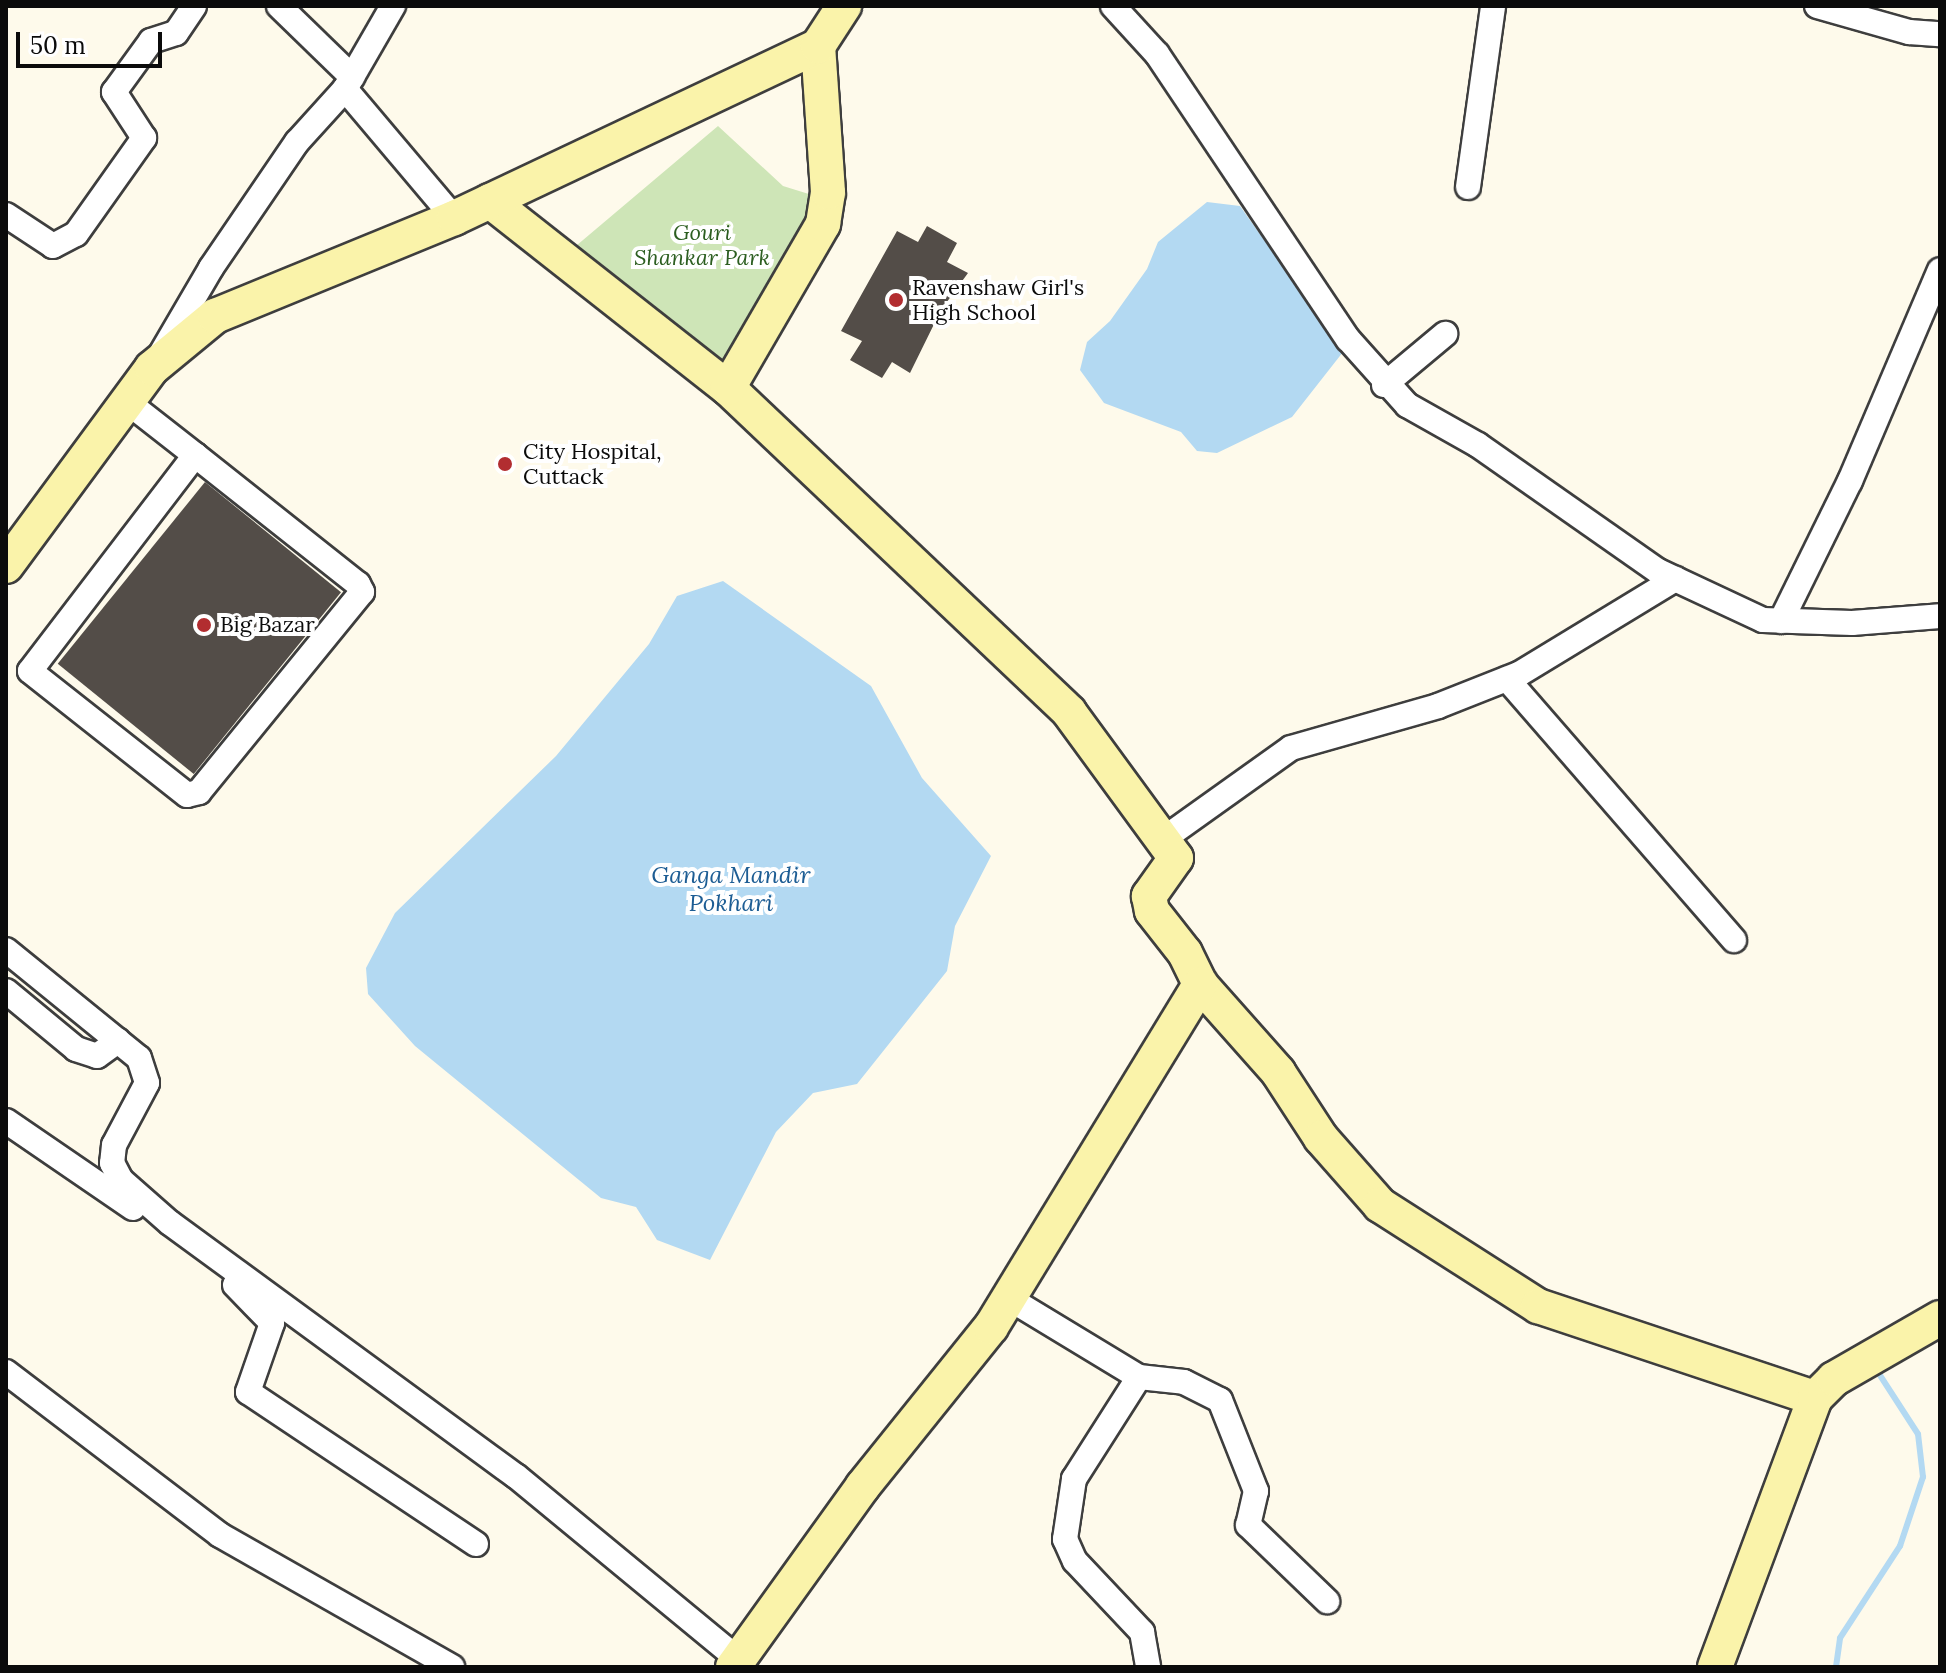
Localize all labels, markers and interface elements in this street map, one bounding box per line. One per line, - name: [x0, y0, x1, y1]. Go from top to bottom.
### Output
- scale bar: [20, 16, 166, 66]
- text: 50 m: [30, 30, 86, 61]
- park label: Gouri Shankar Park: [634, 219, 770, 270]
- place label: Ravenshaw Girl's High School: [912, 274, 1084, 326]
- marker: Ravenshaw Girl's High School: [887, 291, 905, 309]
- place label: City Hospital, Cuttack: [523, 438, 662, 490]
- marker: City Hospital, Cuttack: [494, 453, 516, 475]
- place label: Big Bazar: [220, 612, 315, 638]
- marker: Big Bazar: [195, 616, 213, 634]
- water label: Ganga Mandir Pokhari: [651, 861, 811, 917]

